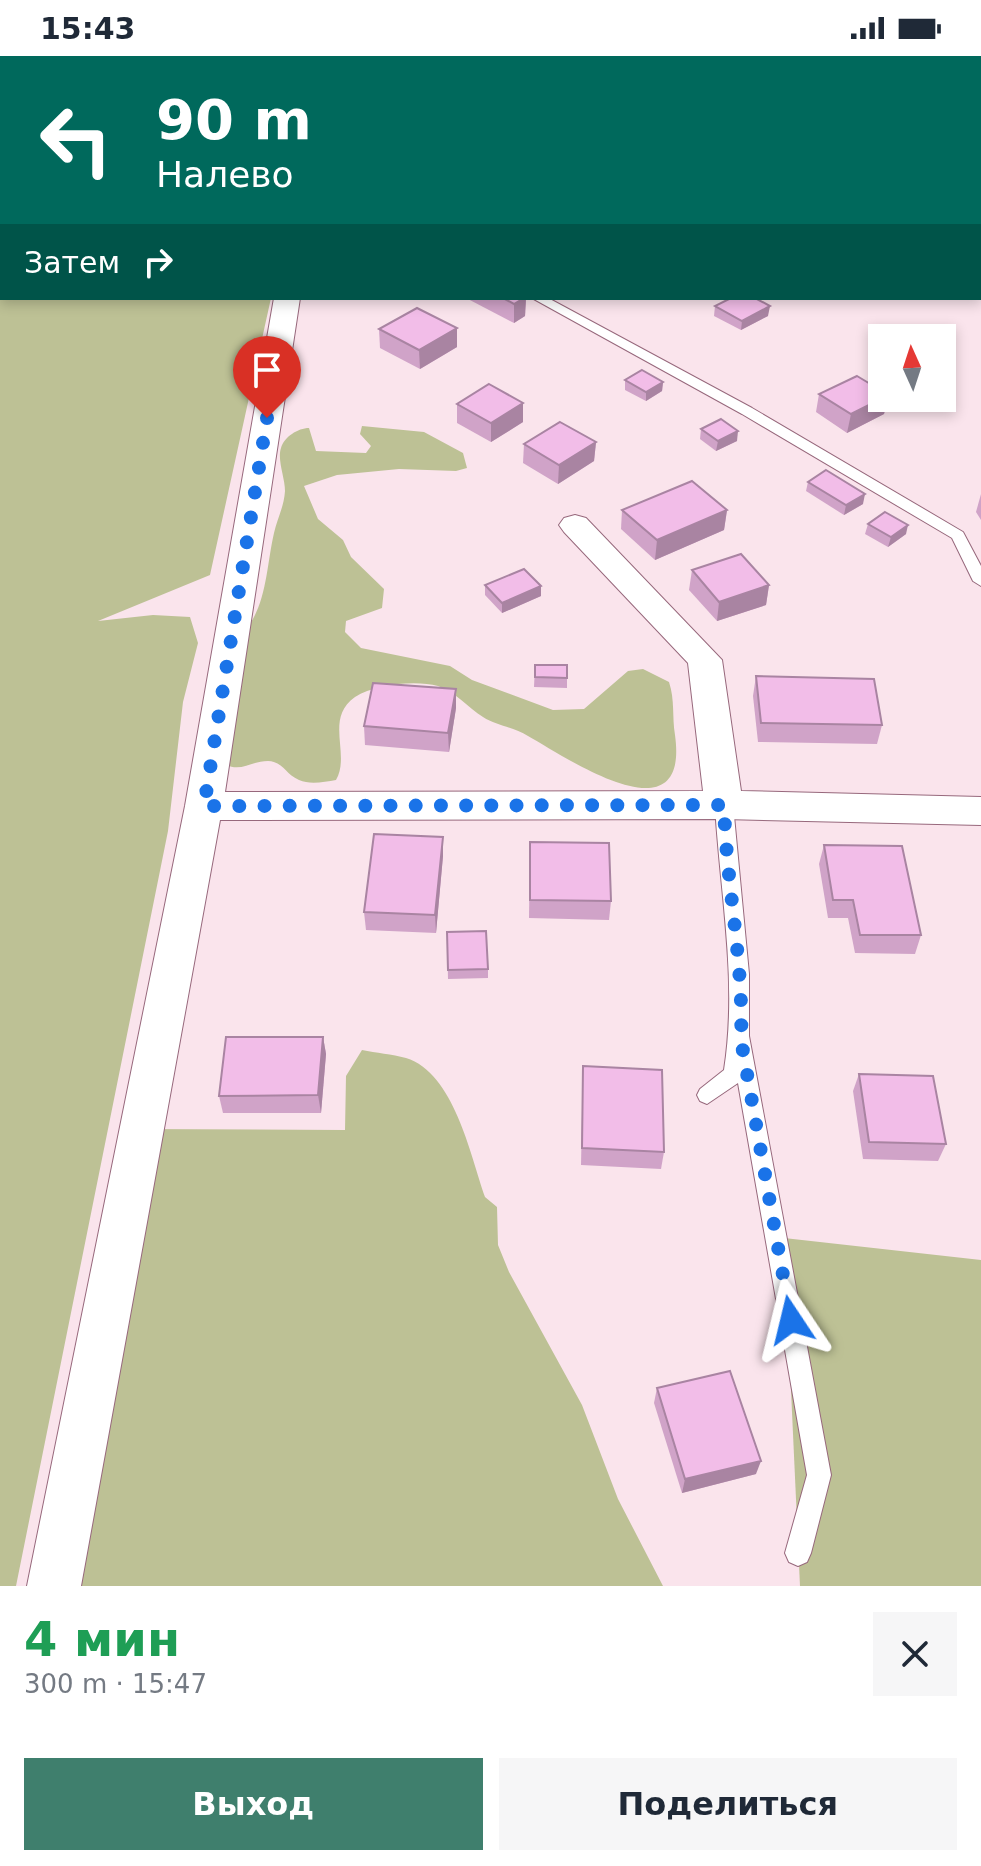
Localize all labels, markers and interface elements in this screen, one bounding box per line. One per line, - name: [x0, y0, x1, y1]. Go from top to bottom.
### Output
- text: 15:43: [40, 11, 136, 46]
- text: 90 m: [156, 87, 312, 152]
- icon: left: [24, 88, 128, 192]
- text: Налево: [156, 154, 294, 195]
- icon: right: [136, 240, 180, 284]
- text: Затем: [24, 245, 120, 280]
- north arrow: [868, 324, 956, 412]
- map controls: [868, 324, 956, 412]
- pin: [233, 336, 301, 418]
- icon: arrive: [245, 348, 289, 392]
- position arrow: [749, 1278, 833, 1362]
- text: 4 мин: [24, 1611, 180, 1667]
- button: close: [873, 1612, 957, 1696]
- text: 300 m · 15:47: [24, 1669, 207, 1699]
- button: Выход: [24, 1758, 483, 1850]
- button: Поделиться: [499, 1758, 957, 1850]

